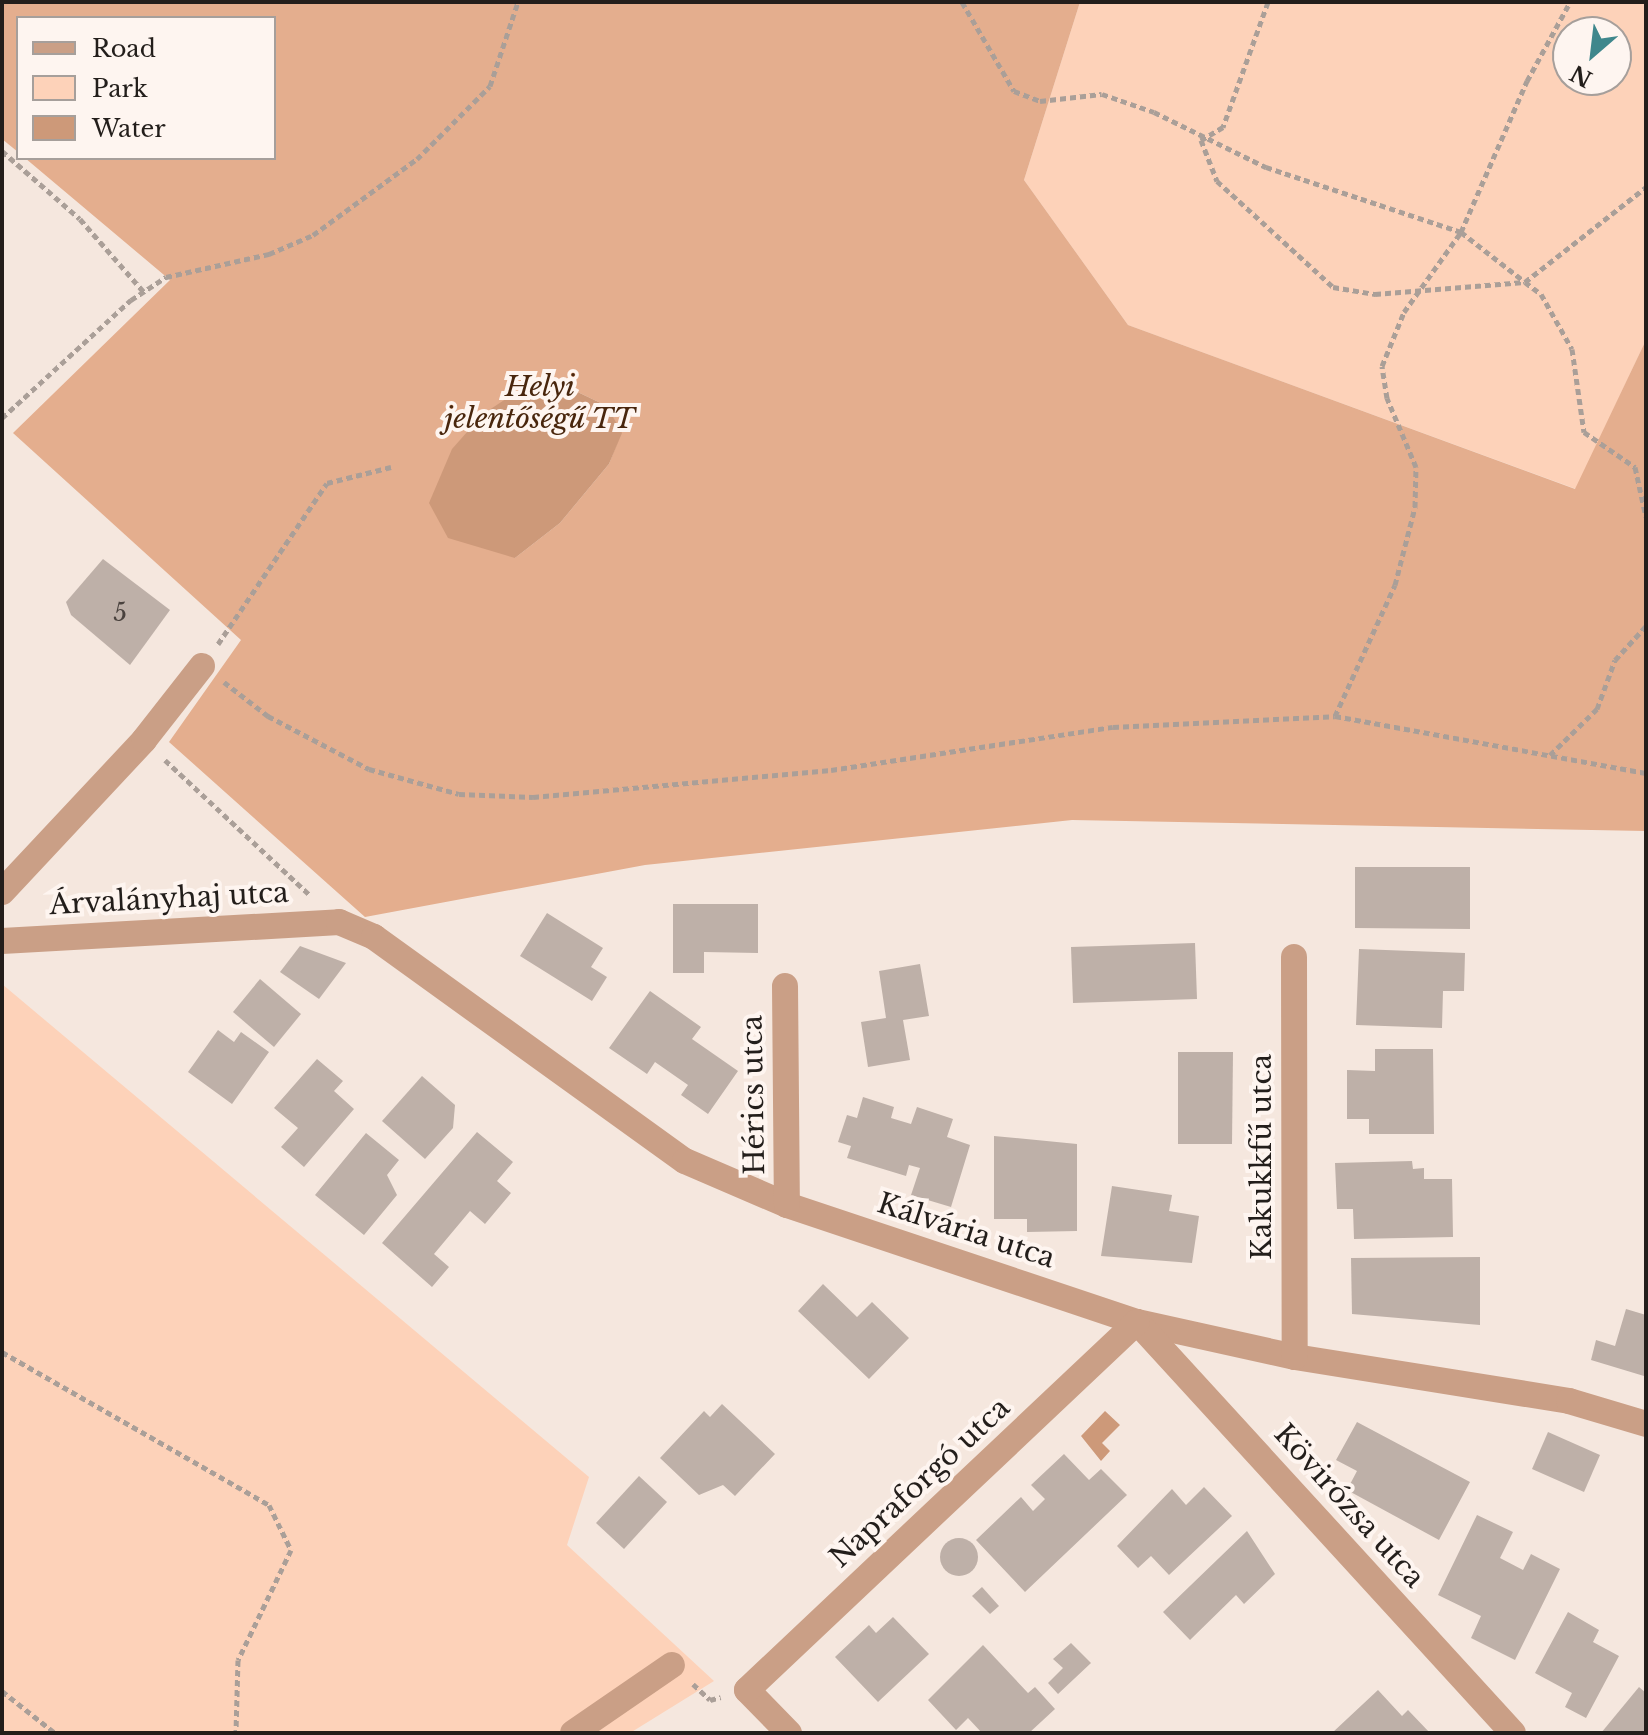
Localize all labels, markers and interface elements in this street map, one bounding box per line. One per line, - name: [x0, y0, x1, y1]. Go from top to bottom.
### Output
- legend: [16, 16, 276, 160]
- north arrow: [1552, 16, 1632, 96]
- text: Road: [92, 34, 156, 63]
- text: N: [1566, 59, 1597, 93]
- text: Park: [92, 74, 148, 103]
- text: Water: [92, 114, 166, 143]
- park label: Helyi jelentőségű TT: [444, 370, 636, 436]
- house number: 5: [113, 599, 127, 627]
- street label: Árvalányhaj utca: [49, 876, 289, 922]
- street label: Hérics utca: [736, 1015, 772, 1175]
- street label: Kakukkfű utca: [1245, 1054, 1279, 1260]
- street label: Kálvária utca: [873, 1186, 1059, 1276]
- street label: Napraforgó utca: [823, 1391, 1017, 1575]
- street label: Kövirózsa utca: [1267, 1417, 1431, 1595]

